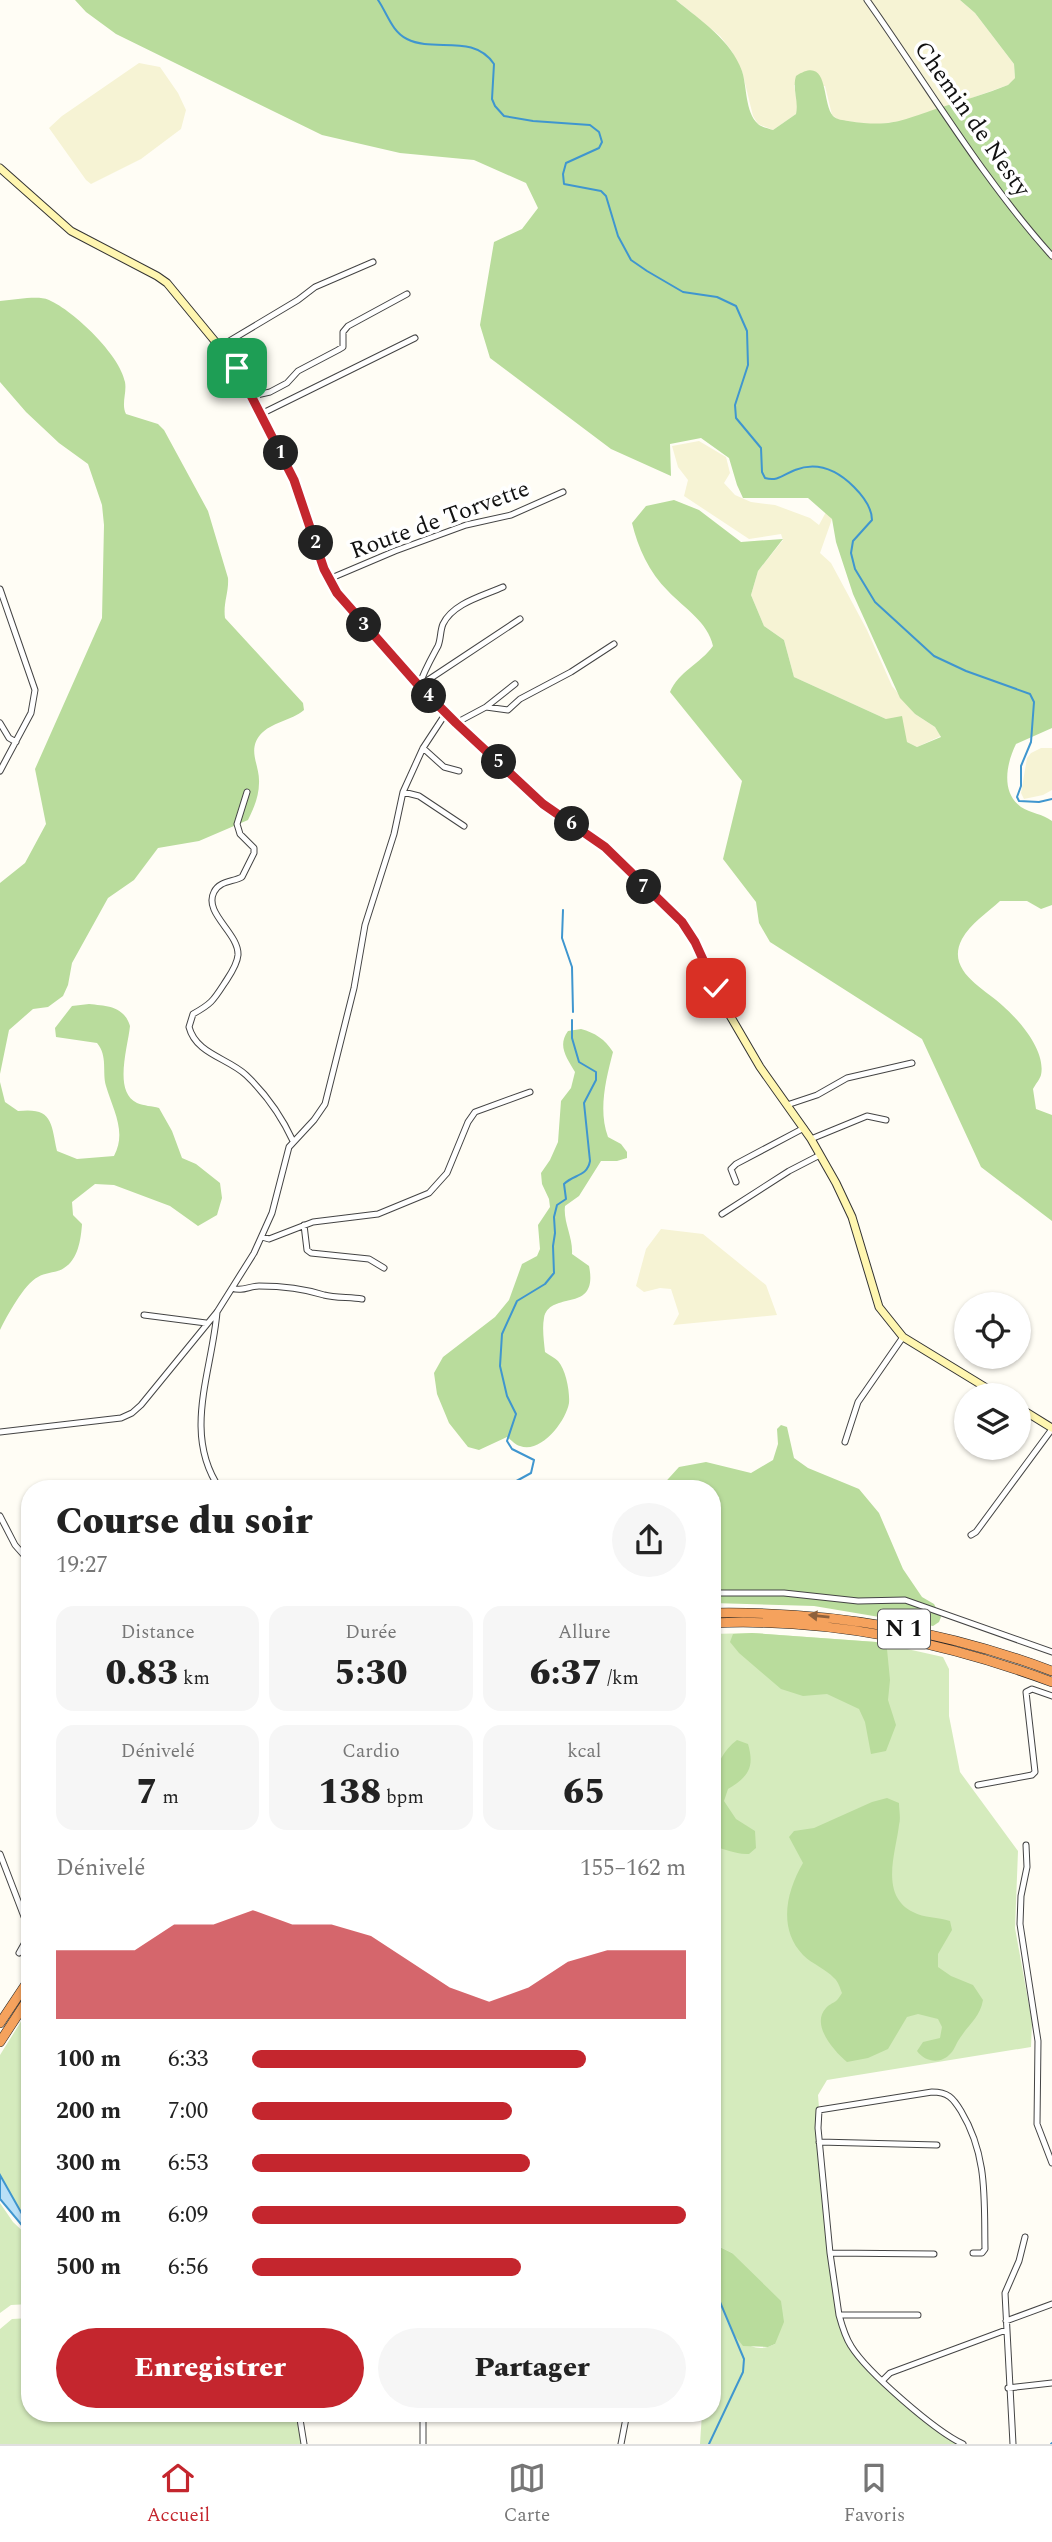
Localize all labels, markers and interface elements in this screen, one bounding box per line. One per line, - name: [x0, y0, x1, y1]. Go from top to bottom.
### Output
- street label: Chemin de Nesty: [905, 34, 1040, 205]
- pin: [207, 338, 267, 398]
- icon: arrive: [218, 349, 256, 387]
- pin: 1: [264, 435, 298, 470]
- text: 1: [275, 438, 286, 467]
- street label: Route de Torvette: [345, 471, 535, 569]
- pin: 2: [298, 526, 334, 560]
- text: 2: [310, 528, 321, 557]
- pin: 3: [346, 608, 382, 642]
- text: 3: [358, 610, 369, 639]
- pin: 4: [412, 678, 446, 714]
- text: 4: [423, 681, 434, 710]
- pin: 5: [482, 744, 516, 780]
- text: 5: [493, 747, 504, 776]
- pin: 6: [554, 806, 590, 842]
- text: 6: [566, 809, 577, 838]
- pin: 7: [626, 870, 662, 904]
- text: 7: [638, 872, 649, 901]
- pin: [686, 958, 746, 1018]
- icon: check: [697, 969, 735, 1007]
- map controls: [954, 1292, 1031, 1460]
- button: locate: [954, 1292, 1031, 1369]
- button: layers: [954, 1383, 1031, 1460]
- text: Course du soir: [56, 1493, 312, 1551]
- button: share: [612, 1503, 686, 1577]
- text: 19:27: [56, 1548, 108, 1583]
- road number: N 1: [878, 1610, 930, 1648]
- one-way arrow: [808, 1611, 830, 1622]
- text: Distance: [121, 1618, 195, 1647]
- text: Durée: [345, 1618, 397, 1647]
- text: Allure: [558, 1618, 611, 1647]
- text: 0.83: [105, 1647, 178, 1700]
- text: 5:30: [335, 1647, 407, 1700]
- text: 6:37: [530, 1647, 603, 1700]
- text: km: [178, 1664, 210, 1693]
- text: /km: [603, 1664, 639, 1693]
- text: Dénivelé: [121, 1737, 195, 1766]
- text: Cardio: [342, 1737, 400, 1766]
- text: kcal: [567, 1737, 601, 1766]
- text: 7: [137, 1766, 158, 1819]
- text: 138: [318, 1766, 381, 1819]
- text: 65: [563, 1766, 605, 1819]
- text: m: [158, 1783, 179, 1812]
- text: bpm: [381, 1783, 424, 1812]
- text: Dénivelé: [56, 1851, 146, 1886]
- text: 155–162 m: [580, 1851, 686, 1886]
- text: 100 m: [56, 2042, 121, 2077]
- text: 6:33: [168, 2042, 208, 2077]
- text: 200 m: [56, 2094, 121, 2129]
- text: 7:00: [168, 2094, 208, 2129]
- text: 300 m: [56, 2146, 121, 2181]
- text: 6:53: [168, 2146, 208, 2181]
- text: 400 m: [56, 2198, 121, 2233]
- text: 6:09: [168, 2198, 208, 2233]
- text: 500 m: [56, 2250, 121, 2285]
- text: 6:56: [168, 2250, 208, 2285]
- button: Enregistrer: [56, 2328, 364, 2408]
- button: Partager: [378, 2328, 686, 2408]
- tab: Accueil: [147, 2459, 210, 2530]
- tab: Carte: [504, 2459, 550, 2530]
- tab: Favoris: [844, 2459, 905, 2530]

